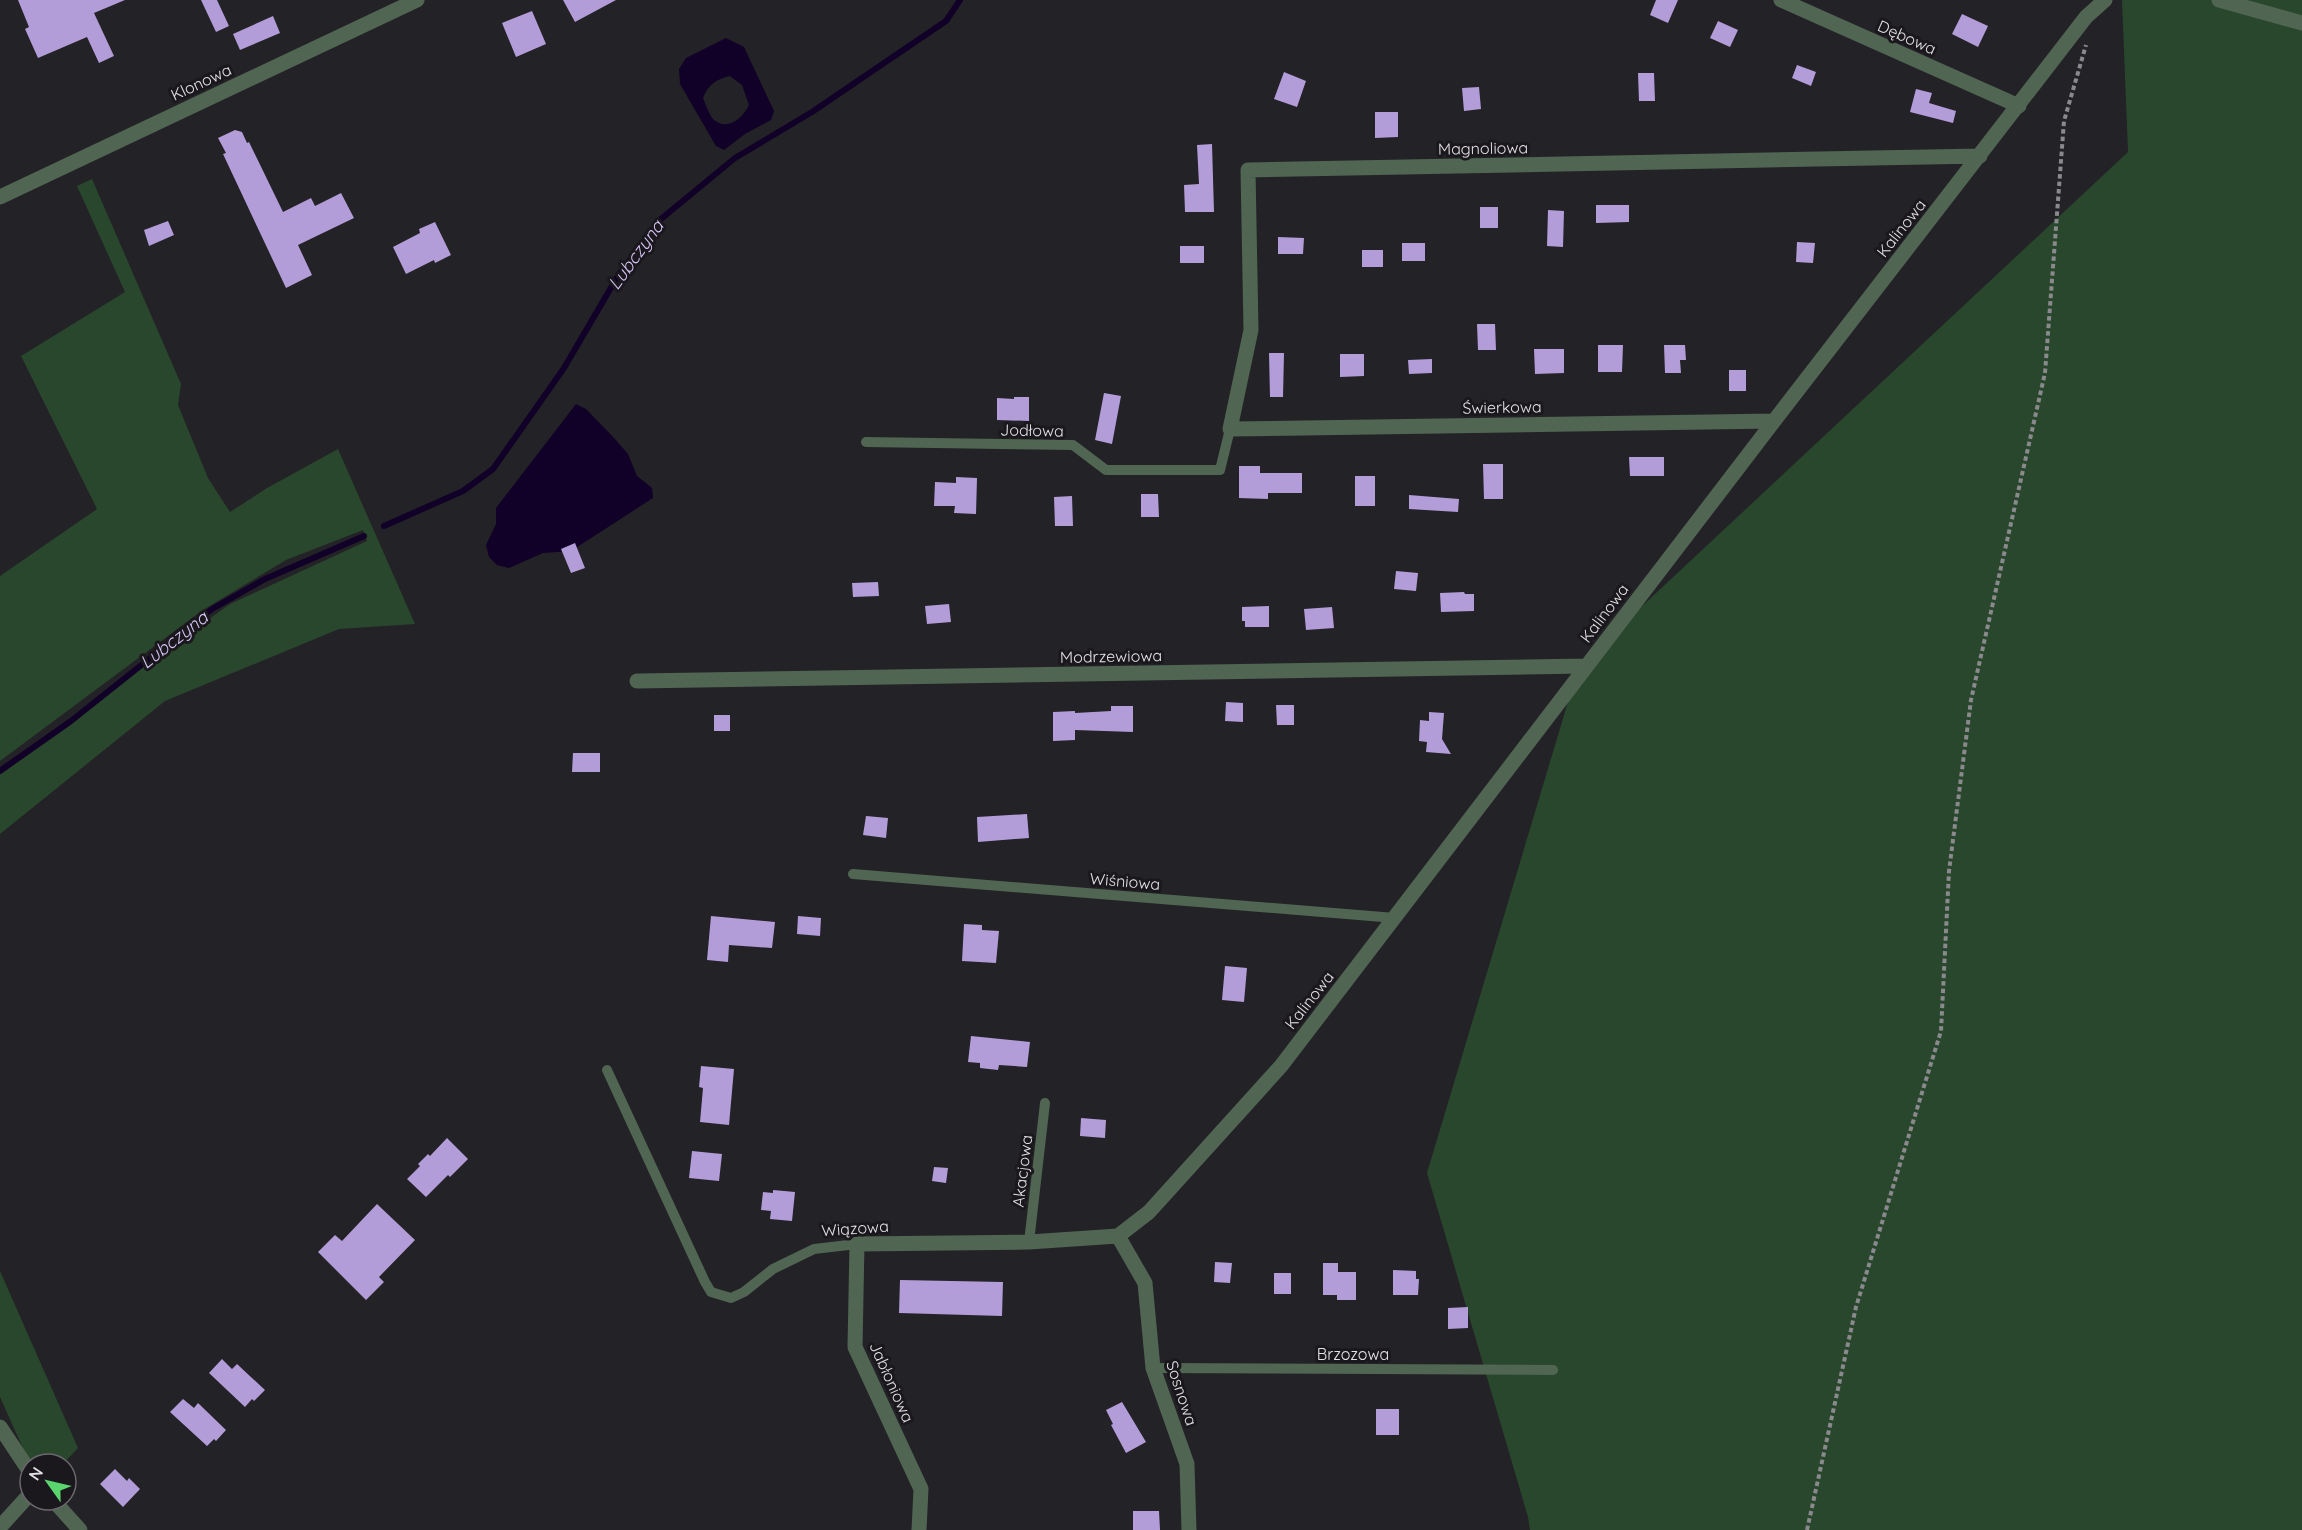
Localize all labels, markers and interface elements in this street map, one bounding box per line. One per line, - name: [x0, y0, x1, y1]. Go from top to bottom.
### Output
- street label: Dębowa: [1875, 15, 1939, 59]
- street label: Klonowa: [167, 59, 235, 105]
- street label: Magnoliowa: [1438, 137, 1528, 159]
- street label: Kalinowa: [1872, 195, 1930, 261]
- water label: Lubczyna: [603, 215, 669, 294]
- street label: Świerkowa: [1462, 396, 1542, 418]
- street label: Jodłowa: [1000, 419, 1064, 441]
- street label: Kalinowa: [1575, 580, 1633, 646]
- water label: Lubczyna: [135, 605, 213, 673]
- street label: Modrzewiowa: [1060, 645, 1162, 667]
- street label: Wiśniowa: [1089, 868, 1161, 894]
- street label: Kalinowa: [1280, 967, 1338, 1033]
- street label: Akacjowa: [1008, 1134, 1036, 1208]
- street label: Wiązowa: [821, 1216, 889, 1240]
- street label: Jabłoniowa: [865, 1339, 919, 1425]
- street label: Brzozowa: [1317, 1344, 1389, 1364]
- street label: Sosnowa: [1162, 1358, 1202, 1428]
- north arrow: [18, 1452, 78, 1512]
- text: N: [24, 1463, 47, 1484]

